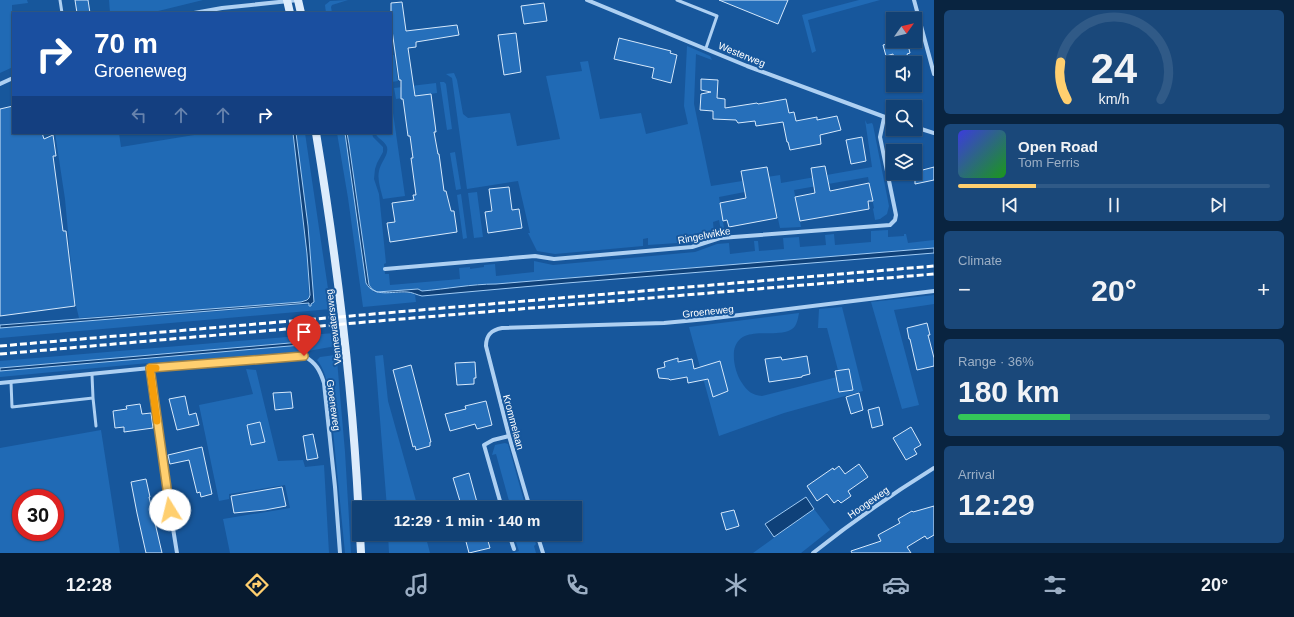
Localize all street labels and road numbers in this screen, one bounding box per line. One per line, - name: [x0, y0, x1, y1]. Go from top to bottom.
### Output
- street label: Westerweg: [717, 40, 767, 69]
- street label: Ringelwikke: [677, 225, 732, 246]
- street label: Vennewatersweg: [323, 288, 344, 365]
- street label: Groeneweg: [682, 303, 734, 320]
- street label: Groeneweg: [324, 379, 343, 431]
- street label: Krommelaan: [501, 393, 526, 451]
- street label: Hoogeweg: [846, 484, 891, 521]

